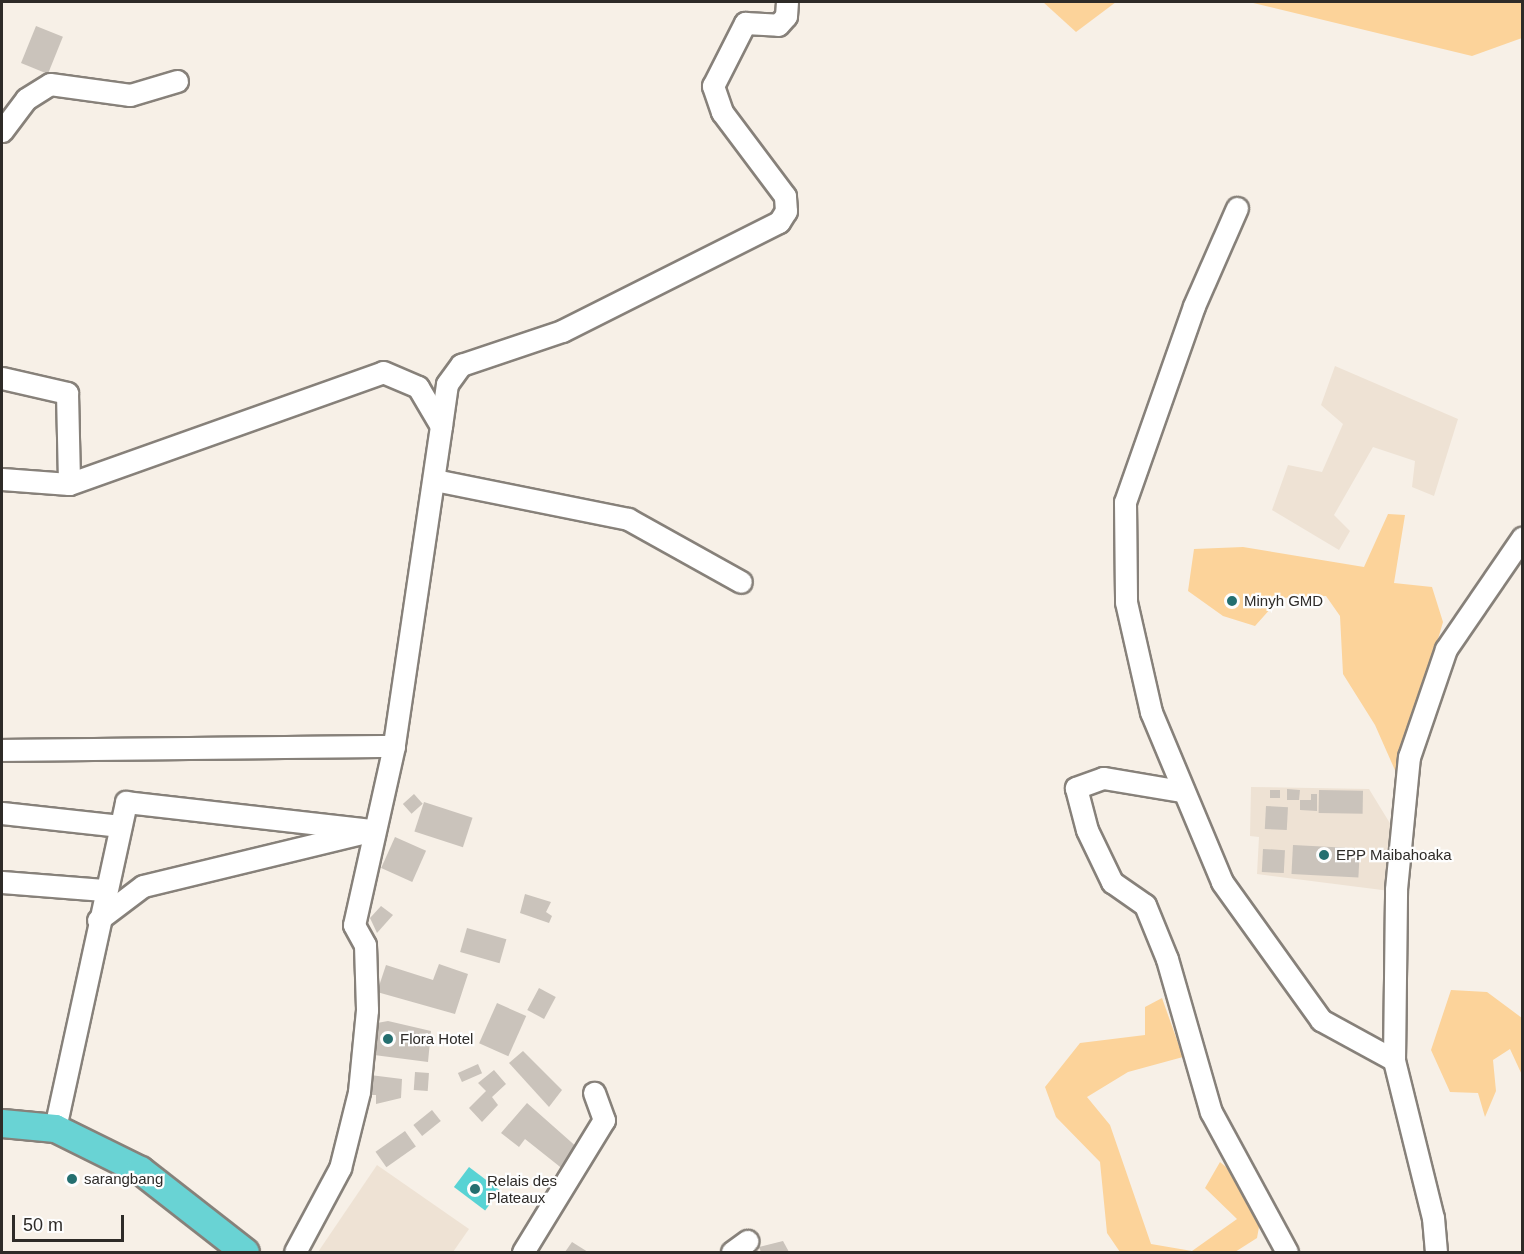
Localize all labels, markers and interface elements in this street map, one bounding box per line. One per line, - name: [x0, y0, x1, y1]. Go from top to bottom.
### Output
- place label: Minyh GMD: [1244, 592, 1323, 610]
- marker: Minyh GMD: [1225, 594, 1239, 608]
- place label: EPP Maibahoaka: [1336, 846, 1452, 864]
- marker: EPP Maibahoaka: [1317, 848, 1331, 862]
- place label: Flora Hotel: [400, 1030, 473, 1048]
- marker: Flora Hotel: [381, 1032, 395, 1046]
- place label: sarangbang: [84, 1170, 163, 1188]
- place label: Relais des Plateaux: [487, 1171, 557, 1206]
- marker: sarangbang: [65, 1172, 79, 1186]
- marker: Relais des Plateaux: [468, 1182, 482, 1196]
- scale bar: [15, 1203, 128, 1241]
- text: 50 m: [23, 1215, 63, 1235]

